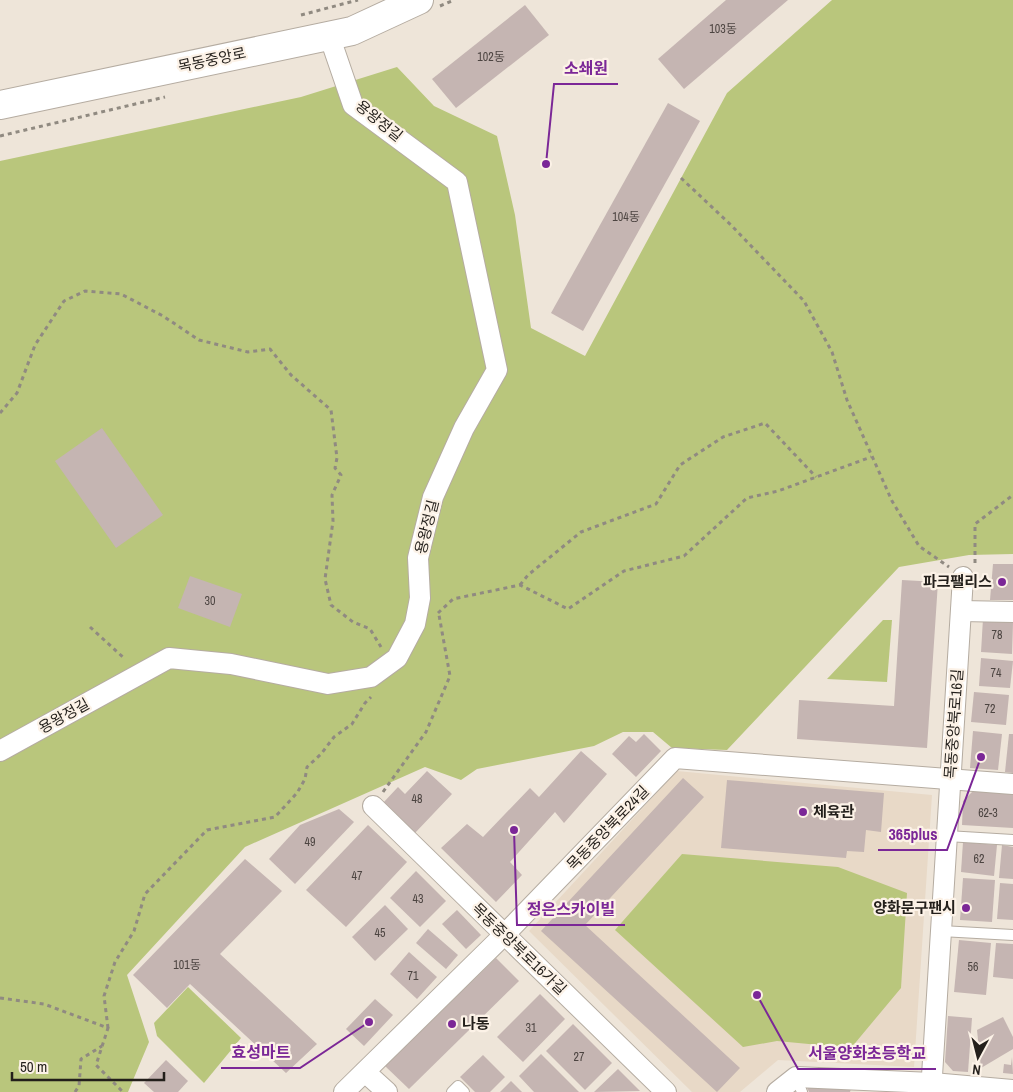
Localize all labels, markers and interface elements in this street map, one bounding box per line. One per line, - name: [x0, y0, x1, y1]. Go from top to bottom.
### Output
- house number: 103동: [709, 21, 737, 37]
- street label: 목동중앙로: [176, 42, 248, 77]
- house number: 102동: [477, 49, 505, 65]
- callout: 소쇄원: [554, 53, 618, 84]
- text: 소쇄원: [564, 57, 608, 79]
- street label: 용왕정길: [351, 95, 407, 146]
- house number: 104동: [612, 209, 640, 225]
- street label: 용왕정길: [410, 498, 443, 556]
- place label: 파크팰리스: [923, 571, 992, 592]
- marker: 파크팰리스: [996, 576, 1008, 588]
- house number: 30: [205, 593, 215, 609]
- house number: 78: [992, 627, 1002, 643]
- house number: 74: [991, 665, 1002, 681]
- street label: 목동중앙북로16길: [939, 668, 968, 780]
- street label: 용왕정길: [35, 693, 93, 738]
- house number: 72: [985, 701, 995, 717]
- street label: 목동중앙북로24길: [562, 781, 653, 875]
- house number: 48: [412, 791, 422, 807]
- place label: 체육관: [813, 801, 855, 822]
- house number: 62-3: [978, 805, 998, 821]
- marker: 체육관: [797, 806, 809, 818]
- callout: 365plus: [878, 819, 947, 850]
- text: 365plus: [889, 823, 937, 845]
- house number: 49: [305, 834, 315, 850]
- house number: 62: [974, 851, 984, 867]
- house number: 47: [352, 868, 363, 884]
- house number: 43: [413, 891, 423, 907]
- callout: 정은스카이빌: [517, 894, 625, 925]
- place label: 양화문구팬시: [873, 897, 956, 918]
- street label: 목동중앙북로16가길: [467, 898, 571, 999]
- text: 정은스카이빌: [527, 898, 615, 920]
- marker: 양화문구팬시: [960, 902, 972, 914]
- house number: 45: [375, 925, 386, 941]
- house number: 101동: [173, 957, 201, 973]
- house number: 56: [968, 959, 978, 975]
- house number: 71: [408, 968, 419, 984]
- place label: 나동: [462, 1013, 490, 1034]
- marker: 나동: [446, 1018, 458, 1030]
- house number: 31: [526, 1020, 537, 1036]
- north arrow: [953, 1032, 1003, 1082]
- callout: 효성마트: [221, 1037, 300, 1068]
- callout: 서울양화초등학교: [798, 1038, 936, 1069]
- text: 효성마트: [232, 1041, 291, 1063]
- text: 서울양화초등학교: [808, 1042, 926, 1064]
- house number: 27: [574, 1049, 585, 1065]
- scale bar: [12, 1050, 165, 1082]
- text: 50 m: [20, 1056, 47, 1077]
- text: N: [971, 1060, 982, 1079]

